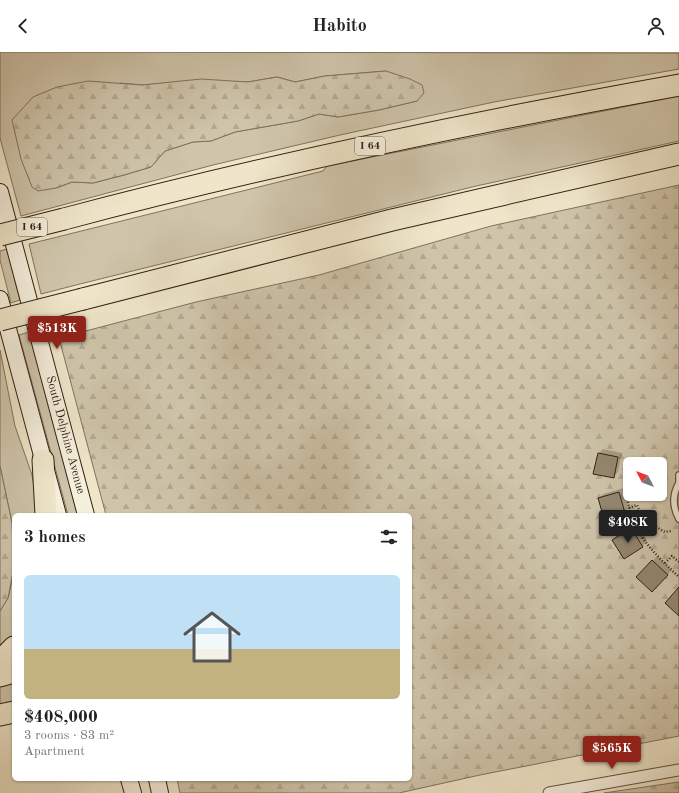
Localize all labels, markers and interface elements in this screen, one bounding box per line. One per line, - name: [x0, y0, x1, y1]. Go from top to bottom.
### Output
- icon: back: [12, 15, 34, 37]
- icon: person: [645, 15, 667, 37]
- text: Habito: [312, 17, 367, 35]
- road number: I 64: [355, 137, 385, 155]
- road number: I 64: [17, 218, 47, 236]
- pin: $513K: [29, 316, 85, 350]
- text: $513K: [37, 322, 77, 335]
- street label: South Delphine Avenue: [43, 375, 87, 496]
- north arrow: [623, 457, 667, 501]
- map controls: [623, 457, 667, 501]
- pin: $408K: [600, 510, 656, 544]
- text: $408K: [608, 516, 648, 529]
- icon: filters: [378, 526, 400, 548]
- text: 3 homes: [24, 529, 86, 546]
- icon: home: [176, 601, 248, 673]
- text: $408,000: [24, 709, 98, 726]
- text: 3 rooms · 83 m²: [24, 729, 114, 742]
- pin: $565K: [584, 736, 640, 770]
- text: $565K: [592, 742, 632, 755]
- text: Apartment: [24, 745, 85, 758]

